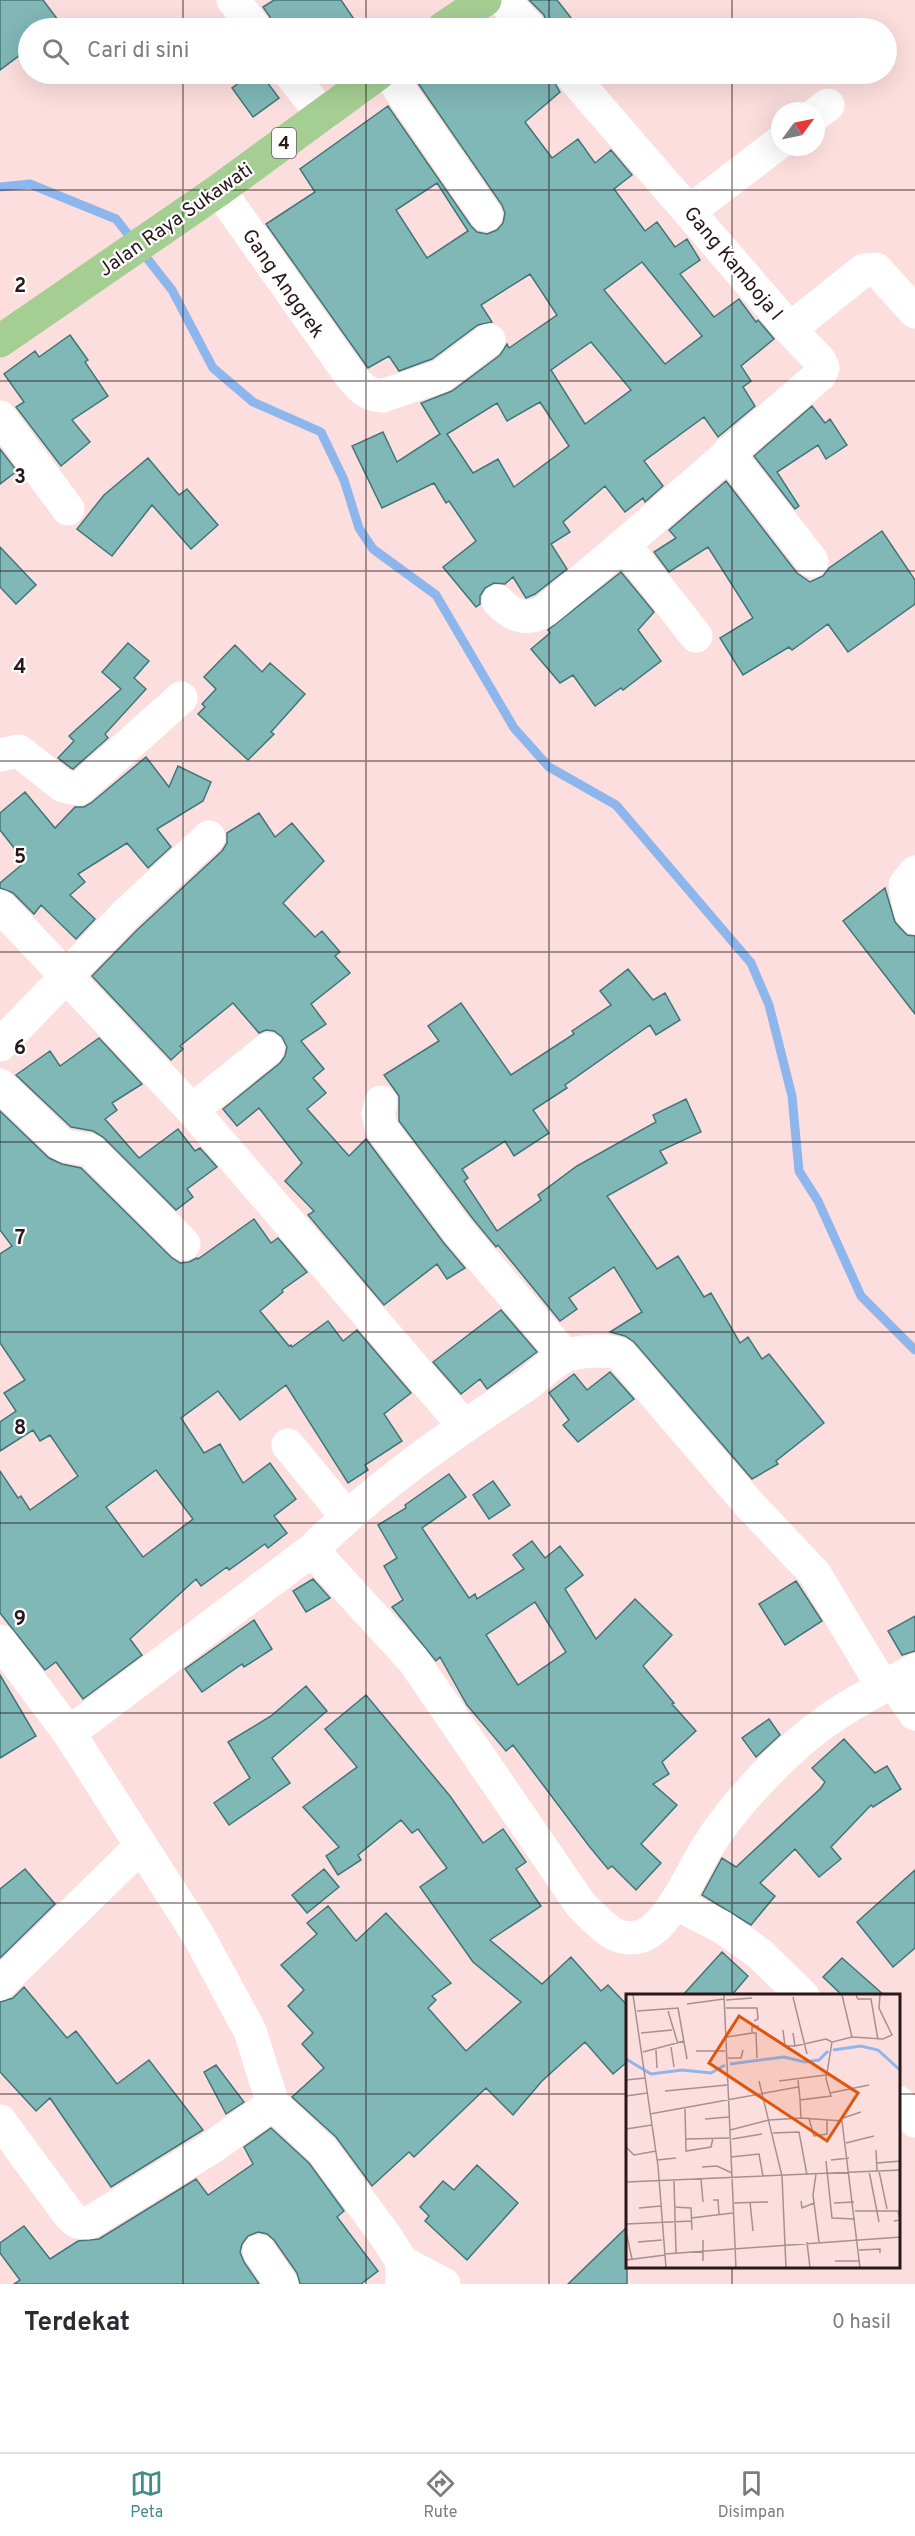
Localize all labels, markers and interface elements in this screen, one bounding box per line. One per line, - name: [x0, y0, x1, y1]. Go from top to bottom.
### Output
- search box: [18, 18, 897, 84]
- icon: search: [39, 35, 72, 68]
- text: Cari di sini: [87, 38, 189, 65]
- north arrow: [771, 102, 825, 156]
- road number: 4: [272, 128, 296, 158]
- street label: Jalan Raya Sukawati: [94, 158, 258, 284]
- street label: Gang Kamboja I: [677, 202, 788, 327]
- street label: Gang Anggrek: [235, 224, 330, 344]
- text: 2: [14, 274, 26, 300]
- text: 3: [14, 465, 26, 491]
- text: 4: [14, 655, 26, 681]
- text: 5: [14, 845, 26, 871]
- text: 6: [14, 1036, 26, 1062]
- text: 7: [15, 1226, 25, 1252]
- text: 8: [14, 1416, 26, 1442]
- text: 9: [14, 1607, 26, 1633]
- inset map: [626, 1994, 900, 2269]
- text: Terdekat: [24, 2307, 130, 2340]
- text: 0 hasil: [832, 2310, 891, 2336]
- tab: Peta: [130, 2467, 163, 2523]
- tab: Rute: [423, 2467, 457, 2523]
- tab: Disimpan: [718, 2467, 785, 2523]

